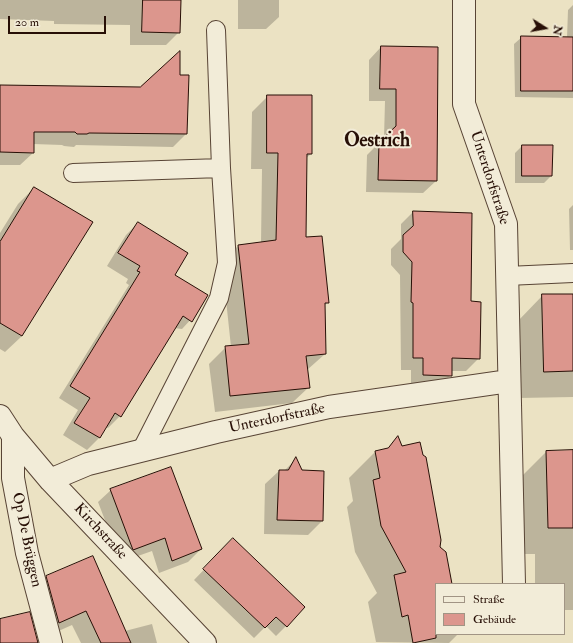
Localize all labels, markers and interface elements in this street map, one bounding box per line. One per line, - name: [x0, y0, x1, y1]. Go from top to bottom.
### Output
- scale bar: [10, 8, 108, 34]
- north arrow: [525, 8, 565, 48]
- text: 20 m: [15, 15, 39, 30]
- text: N: [550, 24, 565, 36]
- street label: Unterdorfstraße: [465, 129, 513, 227]
- district label: Oestrich: [344, 131, 410, 153]
- street label: Unterdorfstraße: [227, 400, 327, 438]
- street label: Op De Brüggen: [7, 491, 45, 589]
- street label: Kirchstraße: [70, 500, 130, 564]
- legend: [435, 583, 565, 635]
- text: Straße: [473, 592, 504, 607]
- text: Gebäude: [473, 612, 516, 627]

